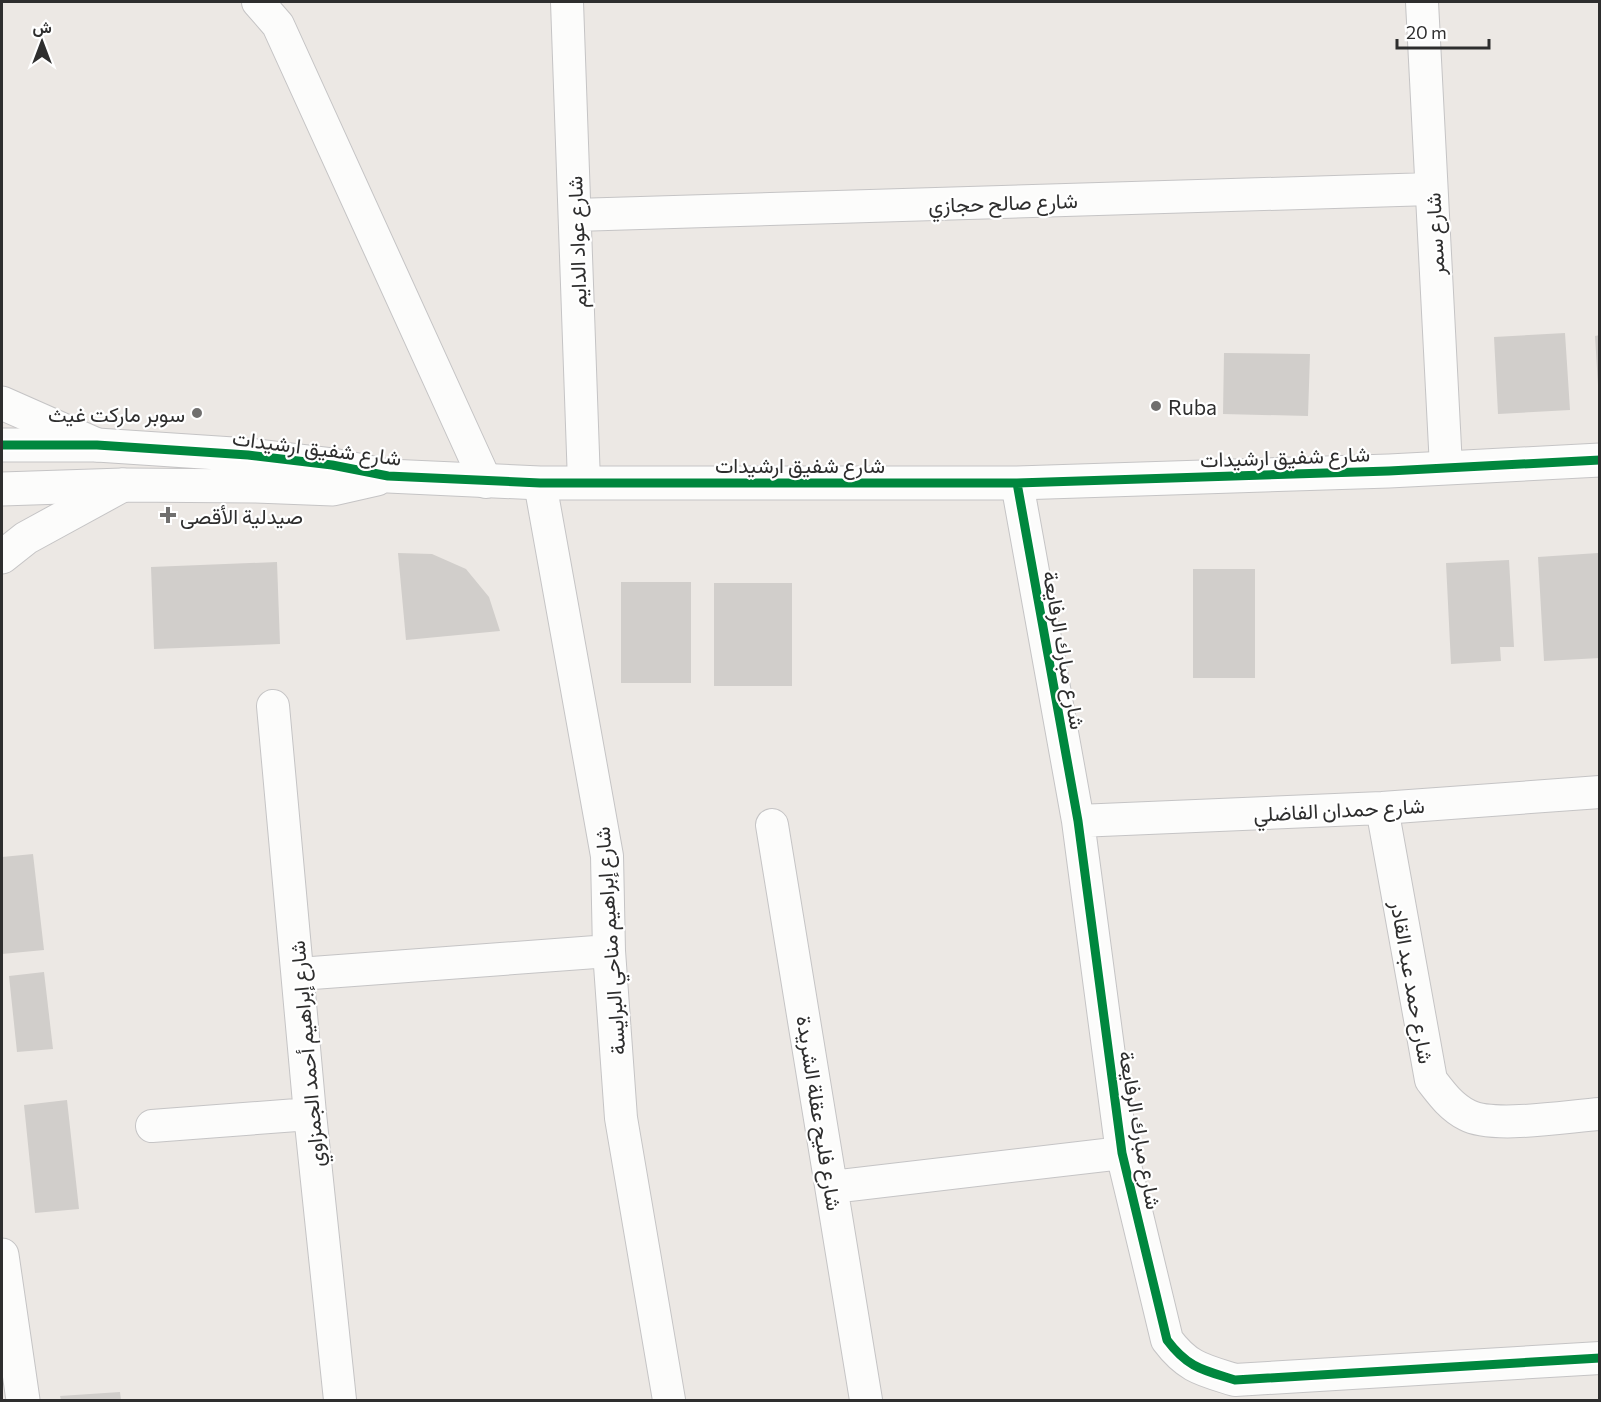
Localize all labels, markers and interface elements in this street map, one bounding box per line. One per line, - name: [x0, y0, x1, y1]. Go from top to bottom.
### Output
- north arrow: [12, 12, 72, 72]
- scale bar: [1397, 12, 1488, 50]
- text: ش: [32, 17, 52, 37]
- text: 20 m: [1406, 21, 1447, 43]
- street label: شارع عواد الدايم: [561, 175, 594, 309]
- street label: شارع صالح حجازي: [928, 187, 1078, 223]
- street label: شارع سمر: [1419, 192, 1452, 277]
- place label: Ruba: [1168, 394, 1217, 419]
- marker: Ruba: [1149, 399, 1163, 413]
- place label: سوبر ماركت غيث: [48, 401, 185, 428]
- marker: سوبر ماركت غيث: [190, 406, 204, 420]
- street label: شارع شفيق ارشيدات: [231, 424, 403, 473]
- street label: شارع شفيق ارشيدات: [1200, 441, 1371, 474]
- street label: شارع شفيق ارشيدات: [715, 452, 885, 480]
- place label: صيدلية الأقصى: [180, 503, 303, 529]
- marker: صيدلية الأقصى: [161, 508, 175, 522]
- street label: شارع مبارك الرفايعة: [1036, 569, 1091, 732]
- street label: شارع حمدان الفاضلي: [1253, 792, 1426, 832]
- street label: شارع إبراهيم مناحي البرايسة: [589, 826, 635, 1056]
- street label: شارع حمد عبد القادر: [1383, 898, 1440, 1066]
- street label: شارع إبراهيم أحمد الجمزاوي: [284, 939, 334, 1168]
- street label: شارع فليح عقلة الشريدة: [789, 1014, 848, 1213]
- street label: شارع مبارك الرفايعة: [1112, 1049, 1167, 1212]

